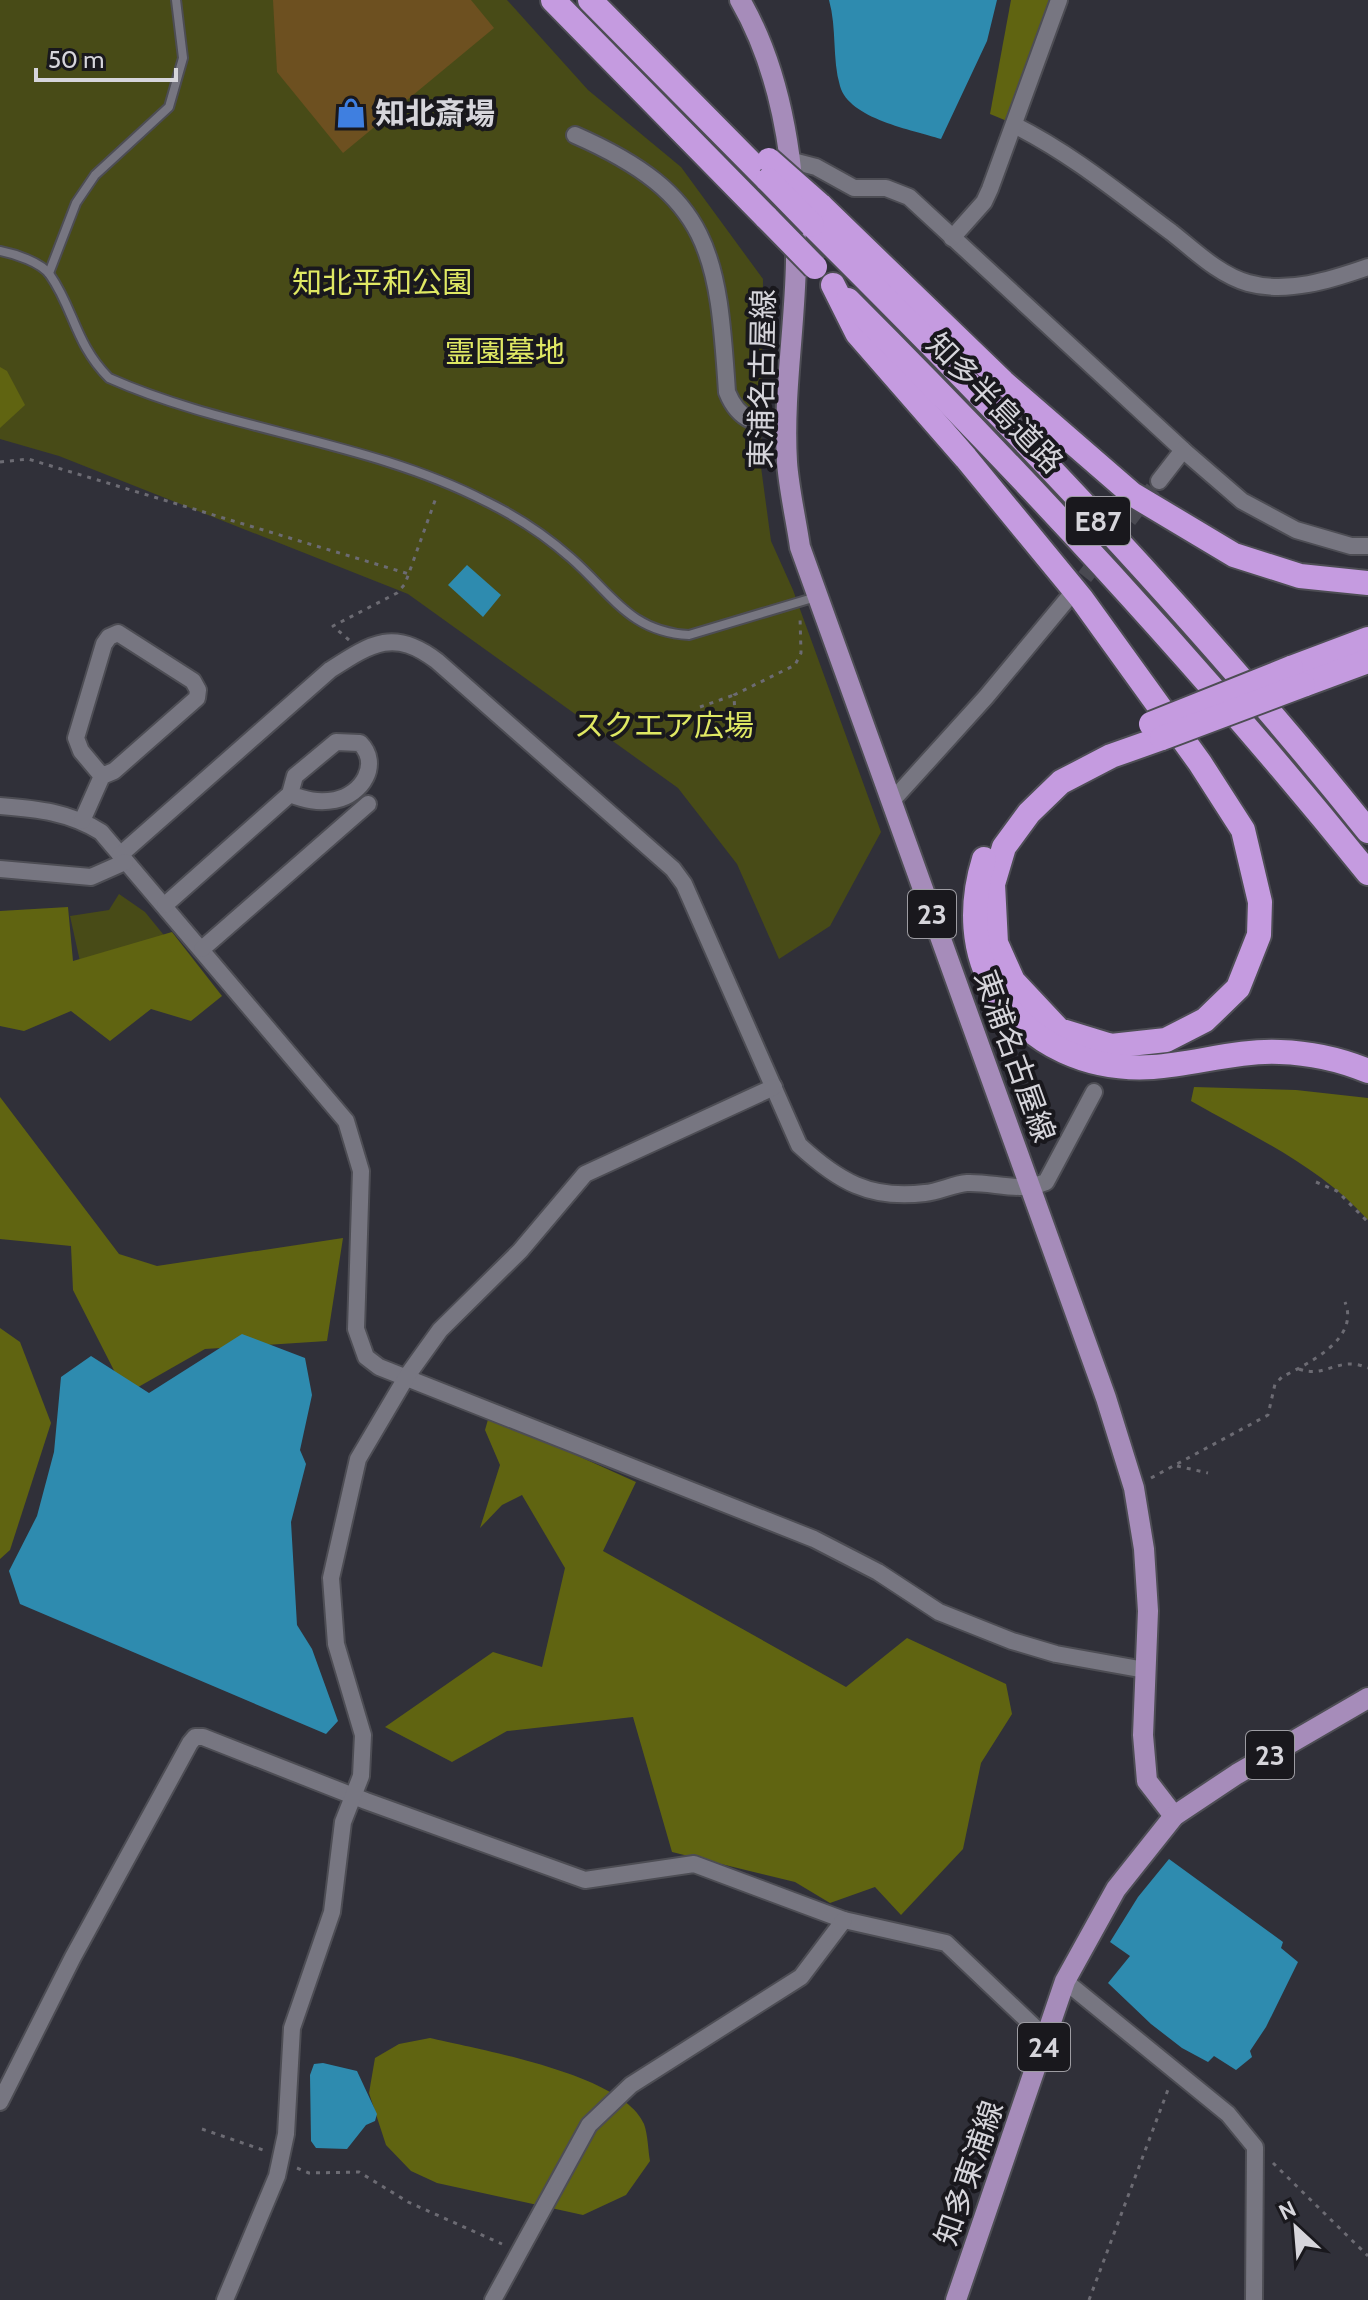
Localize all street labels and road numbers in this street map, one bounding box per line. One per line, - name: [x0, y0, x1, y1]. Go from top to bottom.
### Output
- street label: 東浦名古屋線: [742, 289, 782, 469]
- street label: 知多半島道路: [919, 325, 1071, 481]
- road number: E87: [1066, 497, 1130, 545]
- road number: 23: [908, 890, 956, 938]
- street label: 東浦名古屋線: [967, 965, 1063, 1147]
- road number: 23: [1246, 1731, 1294, 1779]
- road number: 24: [1018, 2023, 1070, 2071]
- street label: 知多東浦線: [927, 2096, 1011, 2250]

